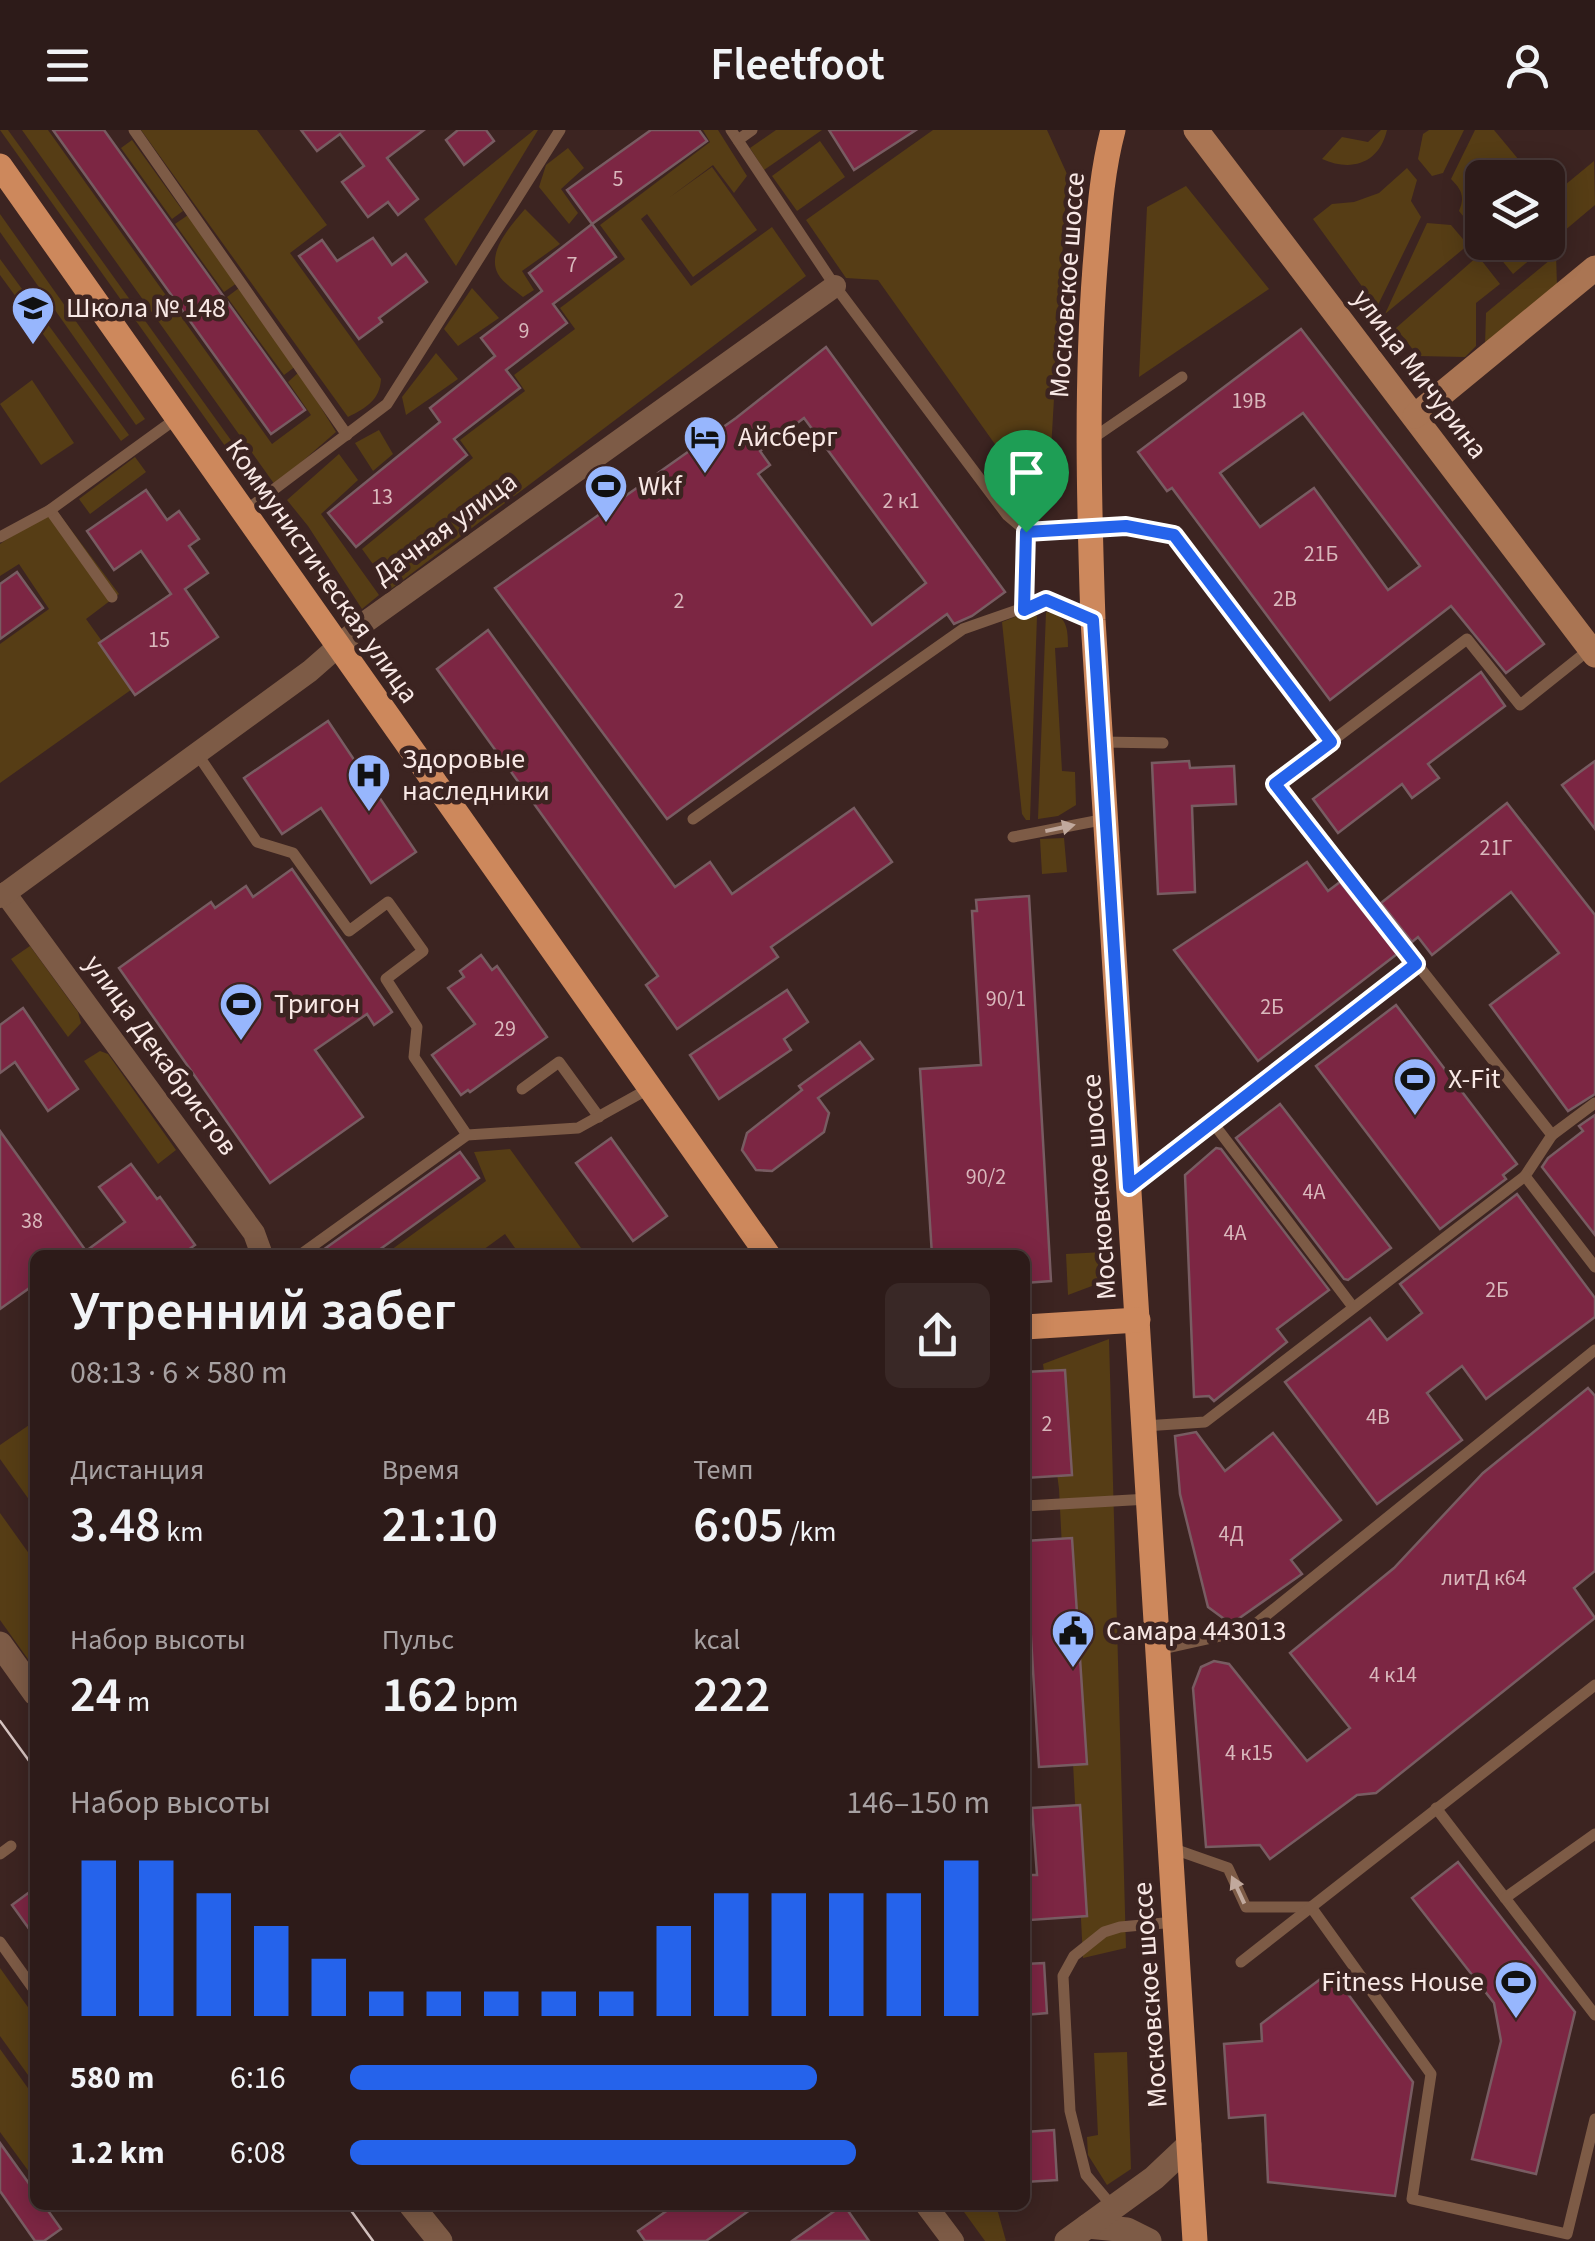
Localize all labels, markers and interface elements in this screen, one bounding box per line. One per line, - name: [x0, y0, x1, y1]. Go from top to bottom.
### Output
- text: Fleetfoot: [710, 33, 885, 97]
- icon: menu: [40, 38, 95, 93]
- icon: person: [1500, 38, 1555, 93]
- map controls: [1465, 160, 1565, 260]
- button: layers: [1465, 160, 1565, 260]
- house number: 5: [613, 163, 623, 195]
- street label: Московское шоссе: [1039, 171, 1095, 399]
- house number: 7: [567, 249, 578, 281]
- street label: улица Мичурина: [1343, 281, 1497, 467]
- school or university icon: Школа № 148: [10, 285, 56, 346]
- place label: Школа № 148: [66, 288, 226, 328]
- house number: 9: [519, 315, 529, 347]
- house number: 19В: [1232, 385, 1266, 417]
- hotel icon: Айсберг: [682, 414, 728, 475]
- place label: Айсберг: [738, 417, 838, 457]
- pin: [984, 430, 1069, 533]
- street label: Коммунистическая улица: [215, 431, 429, 711]
- icon: arrive: [999, 445, 1054, 500]
- street label: Дачная улица: [365, 462, 525, 594]
- sports icon: Wkf: [583, 463, 629, 524]
- place label: Wkf: [638, 466, 683, 506]
- house number: 13: [371, 481, 393, 513]
- house number: 2 к1: [882, 485, 920, 517]
- house number: 21Б: [1304, 538, 1338, 570]
- house number: 2В: [1273, 583, 1297, 615]
- house number: 2: [674, 585, 684, 617]
- house number: 15: [148, 624, 170, 656]
- place label: Здоровые наследники: [402, 739, 550, 811]
- hospital icon: Здоровые наследники: [346, 752, 392, 813]
- one-way arrow: [1045, 820, 1076, 836]
- house number: 21Г: [1480, 832, 1512, 864]
- street label: улица Декабристов: [74, 946, 248, 1164]
- sports icon: Тригон: [218, 981, 264, 1042]
- house number: 90/1: [986, 983, 1026, 1015]
- place label: Тригон: [274, 984, 360, 1024]
- house number: 2Б: [1260, 991, 1284, 1023]
- house number: 29: [494, 1013, 516, 1045]
- sports icon: X-Fit: [1392, 1056, 1438, 1117]
- place label: X-Fit: [1448, 1059, 1501, 1099]
- street label: Московское шоссе: [1071, 1073, 1127, 1301]
- house number: 90/2: [966, 1161, 1006, 1193]
- house number: 4А: [1303, 1176, 1325, 1208]
- house number: 38: [21, 1205, 43, 1237]
- house number: 4А: [1224, 1217, 1246, 1249]
- text: Утренний забег: [70, 1273, 456, 1351]
- house number: 2Б: [1485, 1274, 1509, 1306]
- button: share: [885, 1283, 990, 1388]
- text: 08:13 · 6 × 580 m: [70, 1350, 288, 1396]
- house number: 4В: [1366, 1401, 1390, 1433]
- house number: 2: [1042, 1408, 1052, 1440]
- text: Дистанция: [70, 1450, 204, 1490]
- text: Время: [382, 1450, 460, 1490]
- text: Темп: [693, 1450, 754, 1490]
- text: 3.48: [70, 1490, 161, 1561]
- text: 21:10: [382, 1490, 498, 1561]
- text: 6:05: [693, 1490, 784, 1561]
- text: km: [161, 1512, 203, 1552]
- text: /km: [784, 1512, 837, 1552]
- house number: 4Д: [1219, 1518, 1243, 1550]
- house number: литД к64: [1441, 1562, 1527, 1594]
- public building icon: Самара 443013: [1050, 1608, 1096, 1669]
- place label: Самара 443013: [1106, 1611, 1286, 1651]
- text: Набор высоты: [70, 1620, 246, 1660]
- text: Пульс: [382, 1620, 454, 1660]
- text: kcal: [693, 1620, 740, 1660]
- house number: 4 к14: [1369, 1659, 1417, 1691]
- text: 24: [70, 1660, 121, 1731]
- text: 162: [382, 1660, 459, 1731]
- text: 222: [693, 1660, 770, 1731]
- text: m: [121, 1682, 150, 1722]
- text: bpm: [459, 1682, 518, 1722]
- house number: 4 к15: [1225, 1737, 1273, 1769]
- text: Набор высоты: [70, 1780, 271, 1826]
- text: 146–150 m: [846, 1780, 990, 1826]
- one-way arrow: [1229, 1875, 1246, 1904]
- street label: Московское шоссе: [1122, 1881, 1178, 2109]
- sports icon: Fitness House: [1493, 1959, 1539, 2020]
- place label: Fitness House: [1321, 1962, 1484, 2002]
- text: 580 m: [70, 2055, 155, 2101]
- text: 6:16: [230, 2055, 286, 2101]
- text: 1.2 km: [70, 2130, 165, 2176]
- text: 6:08: [230, 2130, 286, 2176]

